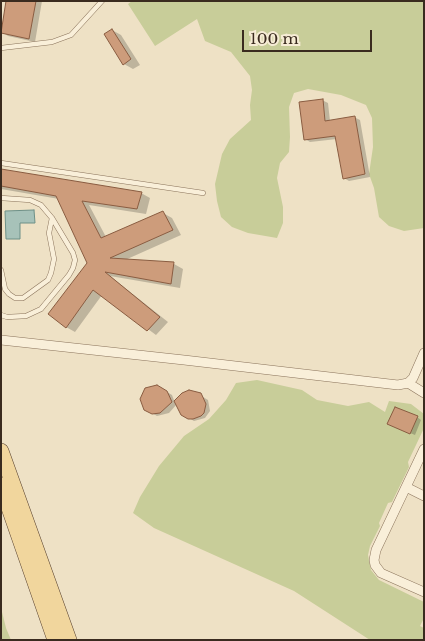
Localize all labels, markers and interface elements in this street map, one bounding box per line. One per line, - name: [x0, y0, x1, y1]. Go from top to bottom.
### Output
- scale bar: [245, 20, 375, 52]
- text: 100 m: [250, 29, 299, 48]

